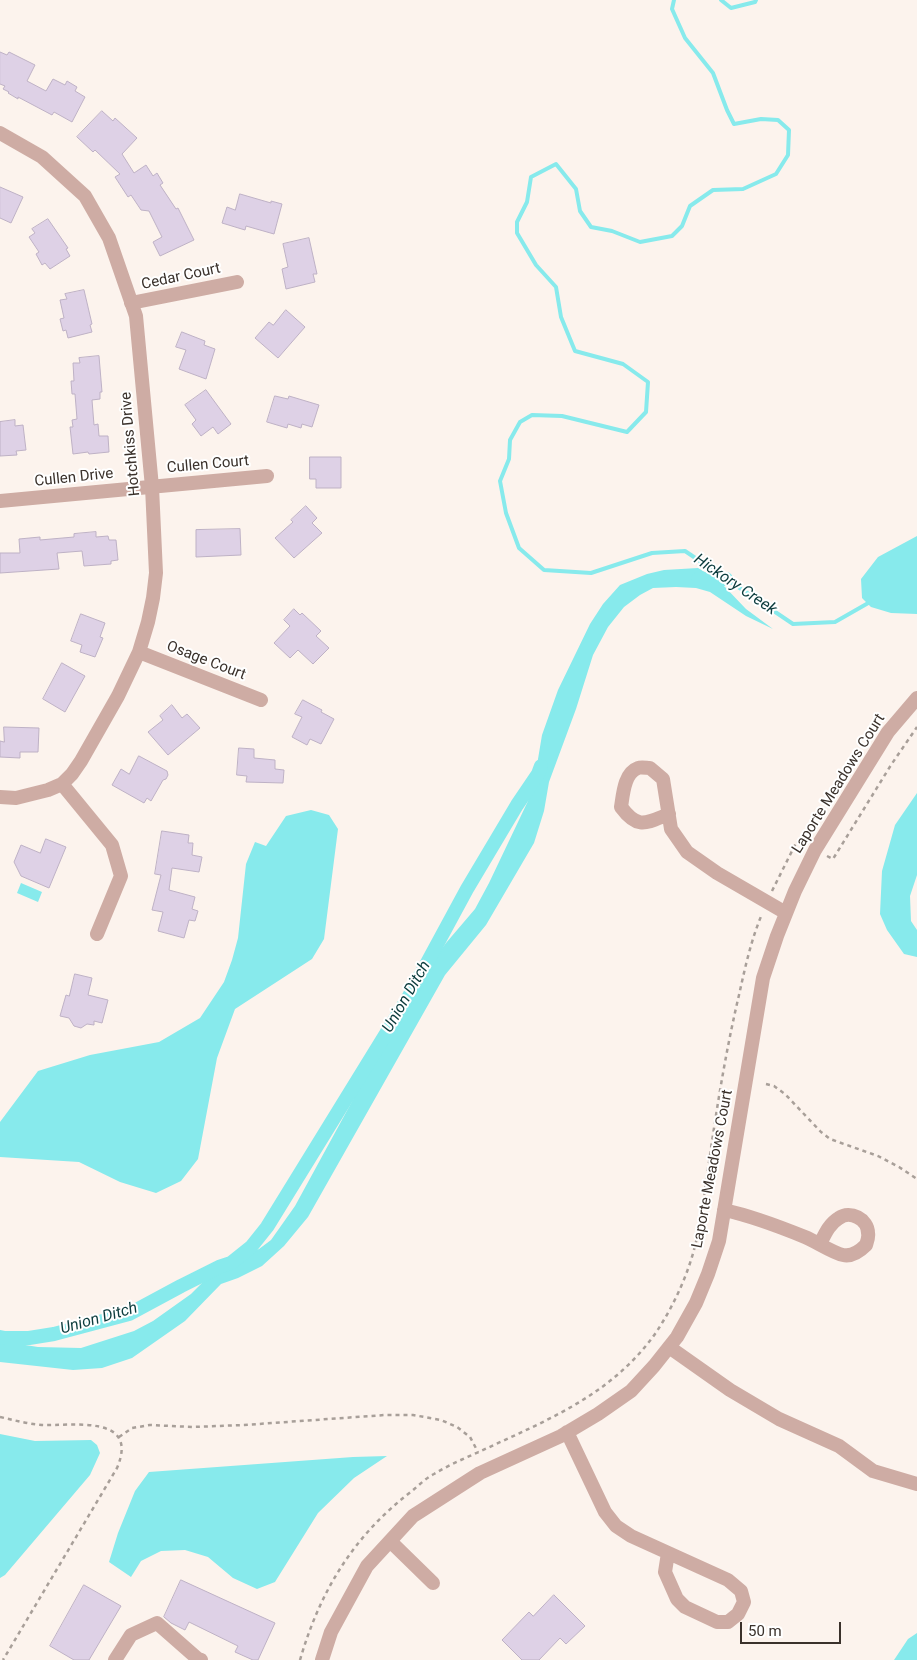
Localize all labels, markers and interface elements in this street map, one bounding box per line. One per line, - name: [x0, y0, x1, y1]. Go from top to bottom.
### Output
- street label: Cedar Court: [140, 260, 222, 294]
- street label: Hotchkiss Drive: [117, 391, 145, 497]
- street label: Cullen Court: [166, 452, 250, 478]
- street label: Cullen Drive: [34, 465, 114, 491]
- water label: Hickory Creek: [690, 550, 780, 620]
- street label: Osage Court: [164, 638, 248, 684]
- street label: Laporte Meadows Court: [789, 711, 889, 857]
- water label: Union Ditch: [379, 958, 435, 1036]
- street label: Laporte Meadows Court: [689, 1088, 737, 1250]
- water label: Union Ditch: [58, 1299, 140, 1339]
- scale bar: [742, 1612, 843, 1644]
- text: 50 m: [748, 1622, 782, 1640]

